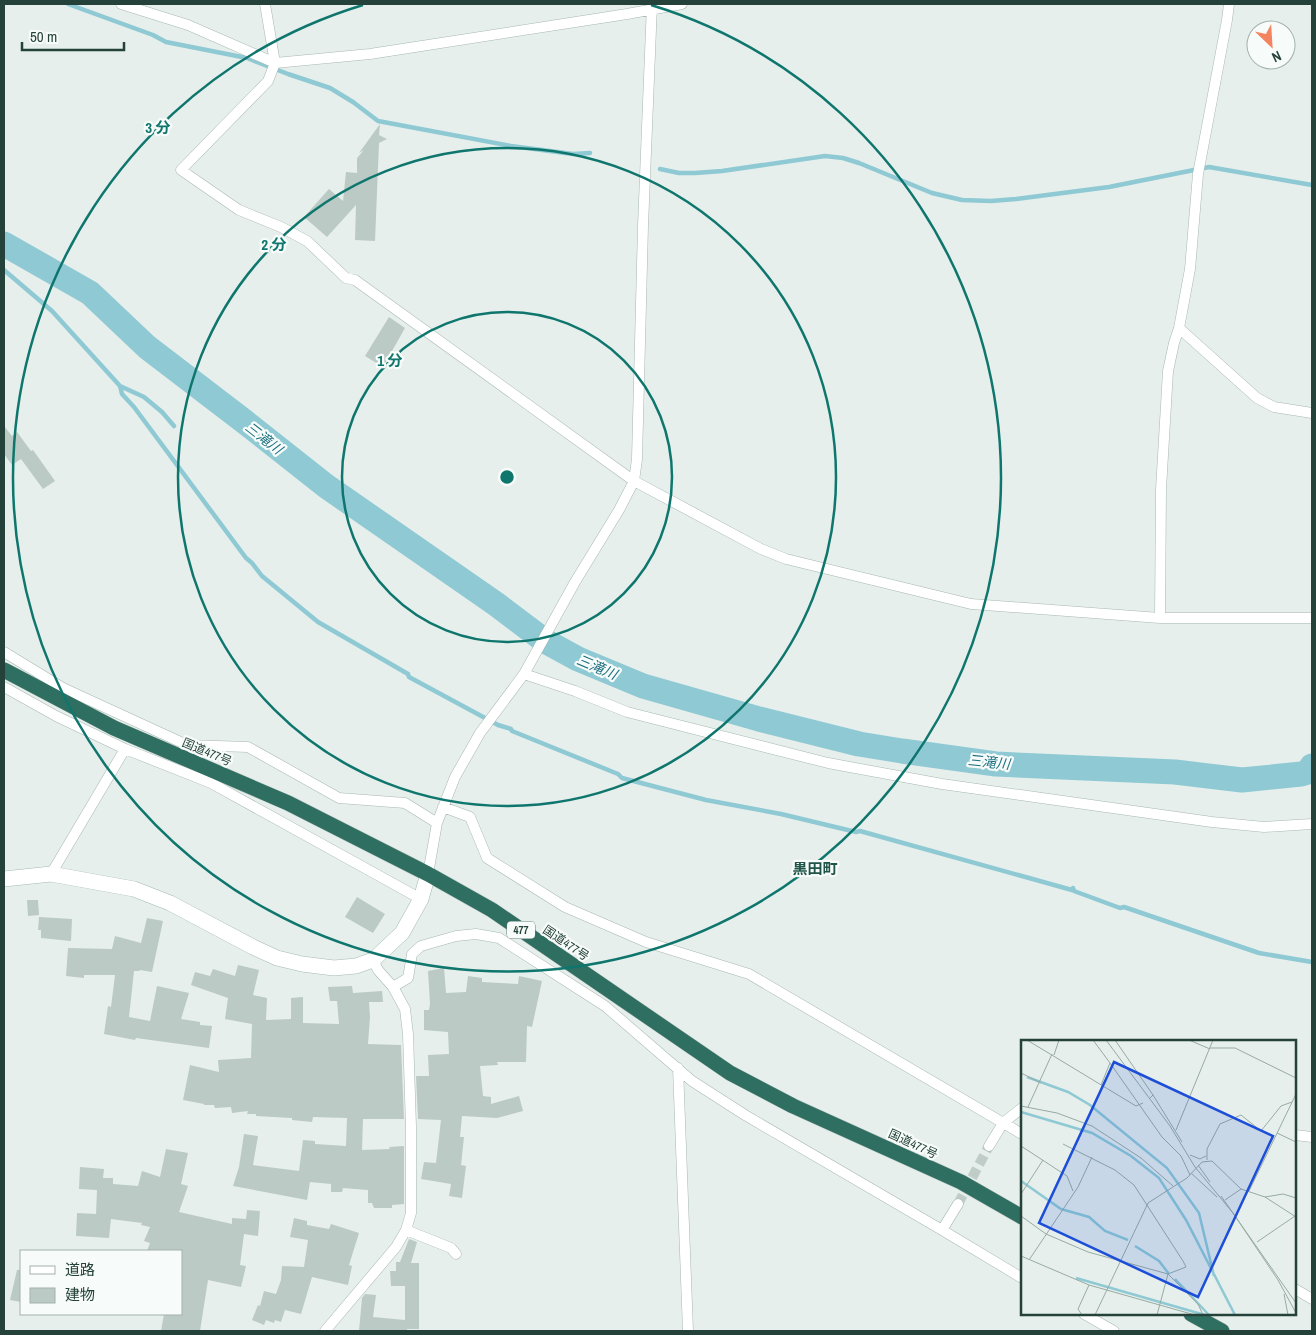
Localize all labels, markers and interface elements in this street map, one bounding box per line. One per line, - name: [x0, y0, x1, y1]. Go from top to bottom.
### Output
- scale bar: [22, 20, 125, 52]
- north arrow: [1246, 20, 1296, 70]
- text: 50 m: [30, 26, 57, 47]
- text: N: [1269, 47, 1284, 67]
- text: 3 分: [145, 117, 171, 138]
- text: 2 分: [261, 234, 287, 255]
- text: 1 分: [377, 350, 403, 371]
- water label: 三滝川: [242, 418, 288, 459]
- centre of rings: [498, 468, 516, 486]
- water label: 三滝川: [574, 651, 622, 684]
- street label: 国道477号: [180, 734, 234, 770]
- water label: 三滝川: [967, 751, 1013, 773]
- district label: 黒田町: [792, 858, 838, 879]
- road number: 477: [507, 922, 535, 938]
- street label: 国道477号: [540, 922, 592, 964]
- inset map: [1021, 1040, 1296, 1315]
- street label: 国道477号: [886, 1126, 940, 1162]
- legend: [20, 1250, 182, 1315]
- text: 道路: [65, 1259, 95, 1280]
- text: 建物: [65, 1284, 95, 1305]

